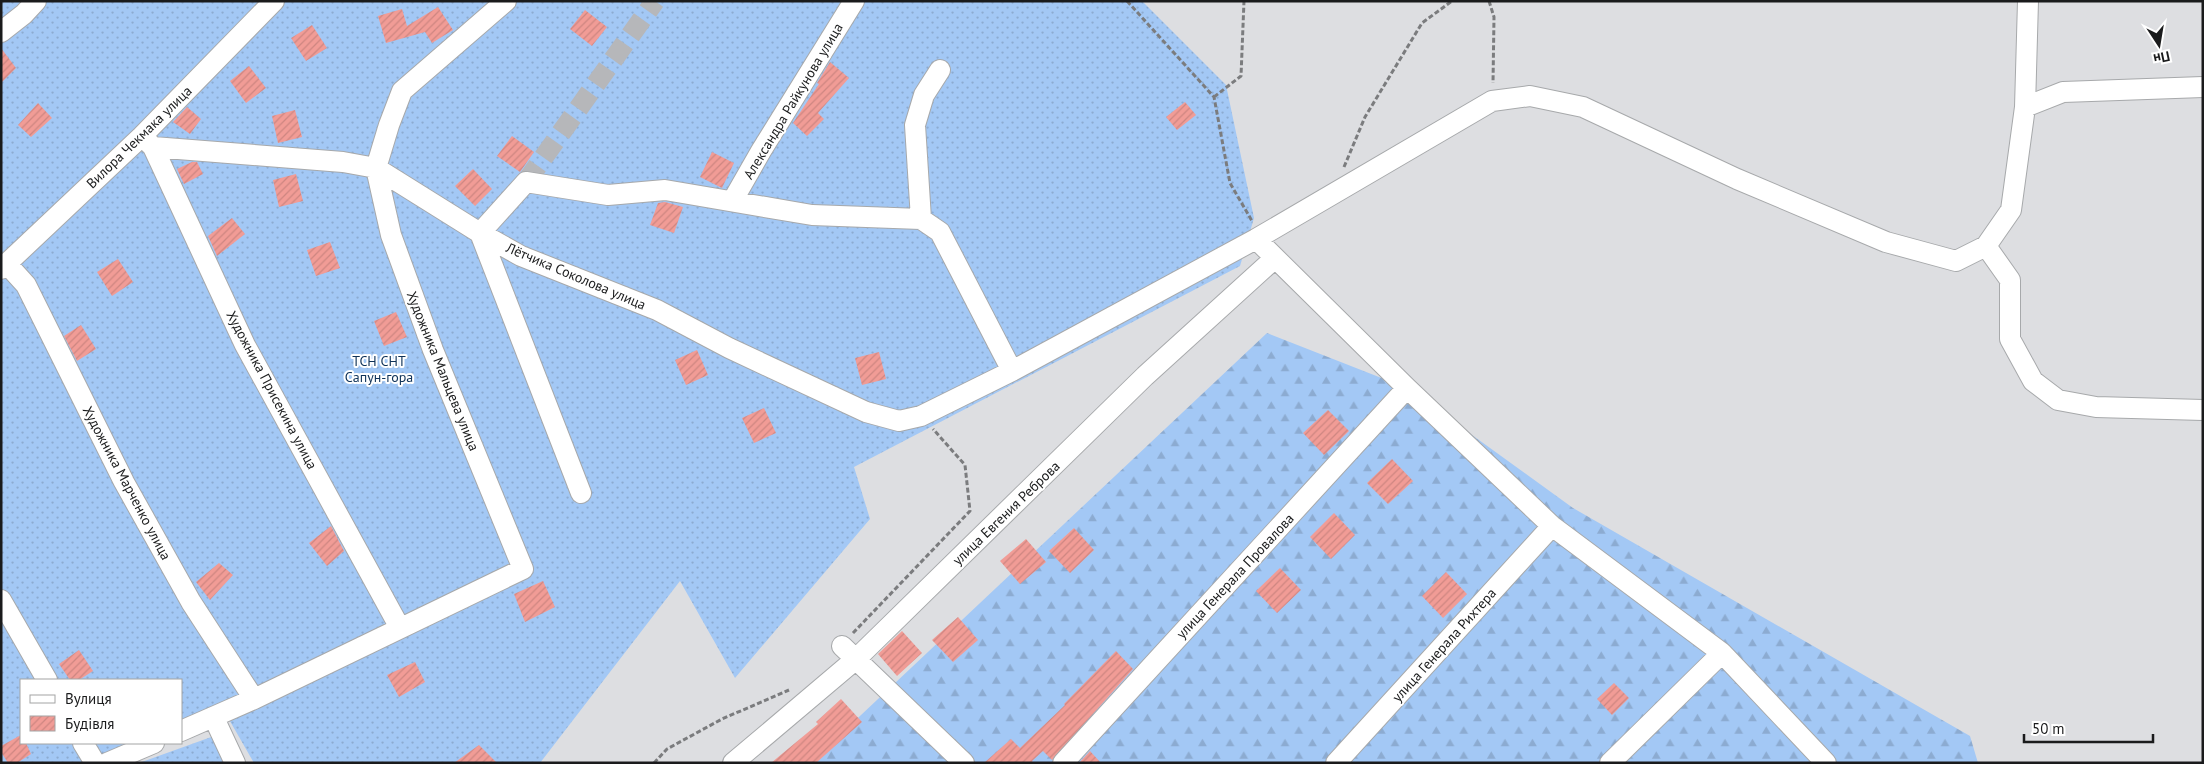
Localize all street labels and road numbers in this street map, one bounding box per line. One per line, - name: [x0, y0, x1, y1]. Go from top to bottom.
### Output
- street label: Александра Райкунова улица: [739, 20, 847, 182]
- street label: Вилора Чекмака улица: [82, 82, 196, 192]
- street label: Лётчика Соколова улица: [502, 238, 649, 314]
- street label: Художника Мальцева улица: [403, 288, 483, 454]
- street label: Художника Присекина улица: [223, 308, 321, 472]
- street label: Художника Марченко улица: [79, 403, 175, 563]
- street label: улица Евгения Реброва: [949, 457, 1064, 569]
- street label: улица Генерала Провалова: [1172, 510, 1298, 642]
- street label: улица Генерала Рихтера: [1388, 584, 1500, 706]

